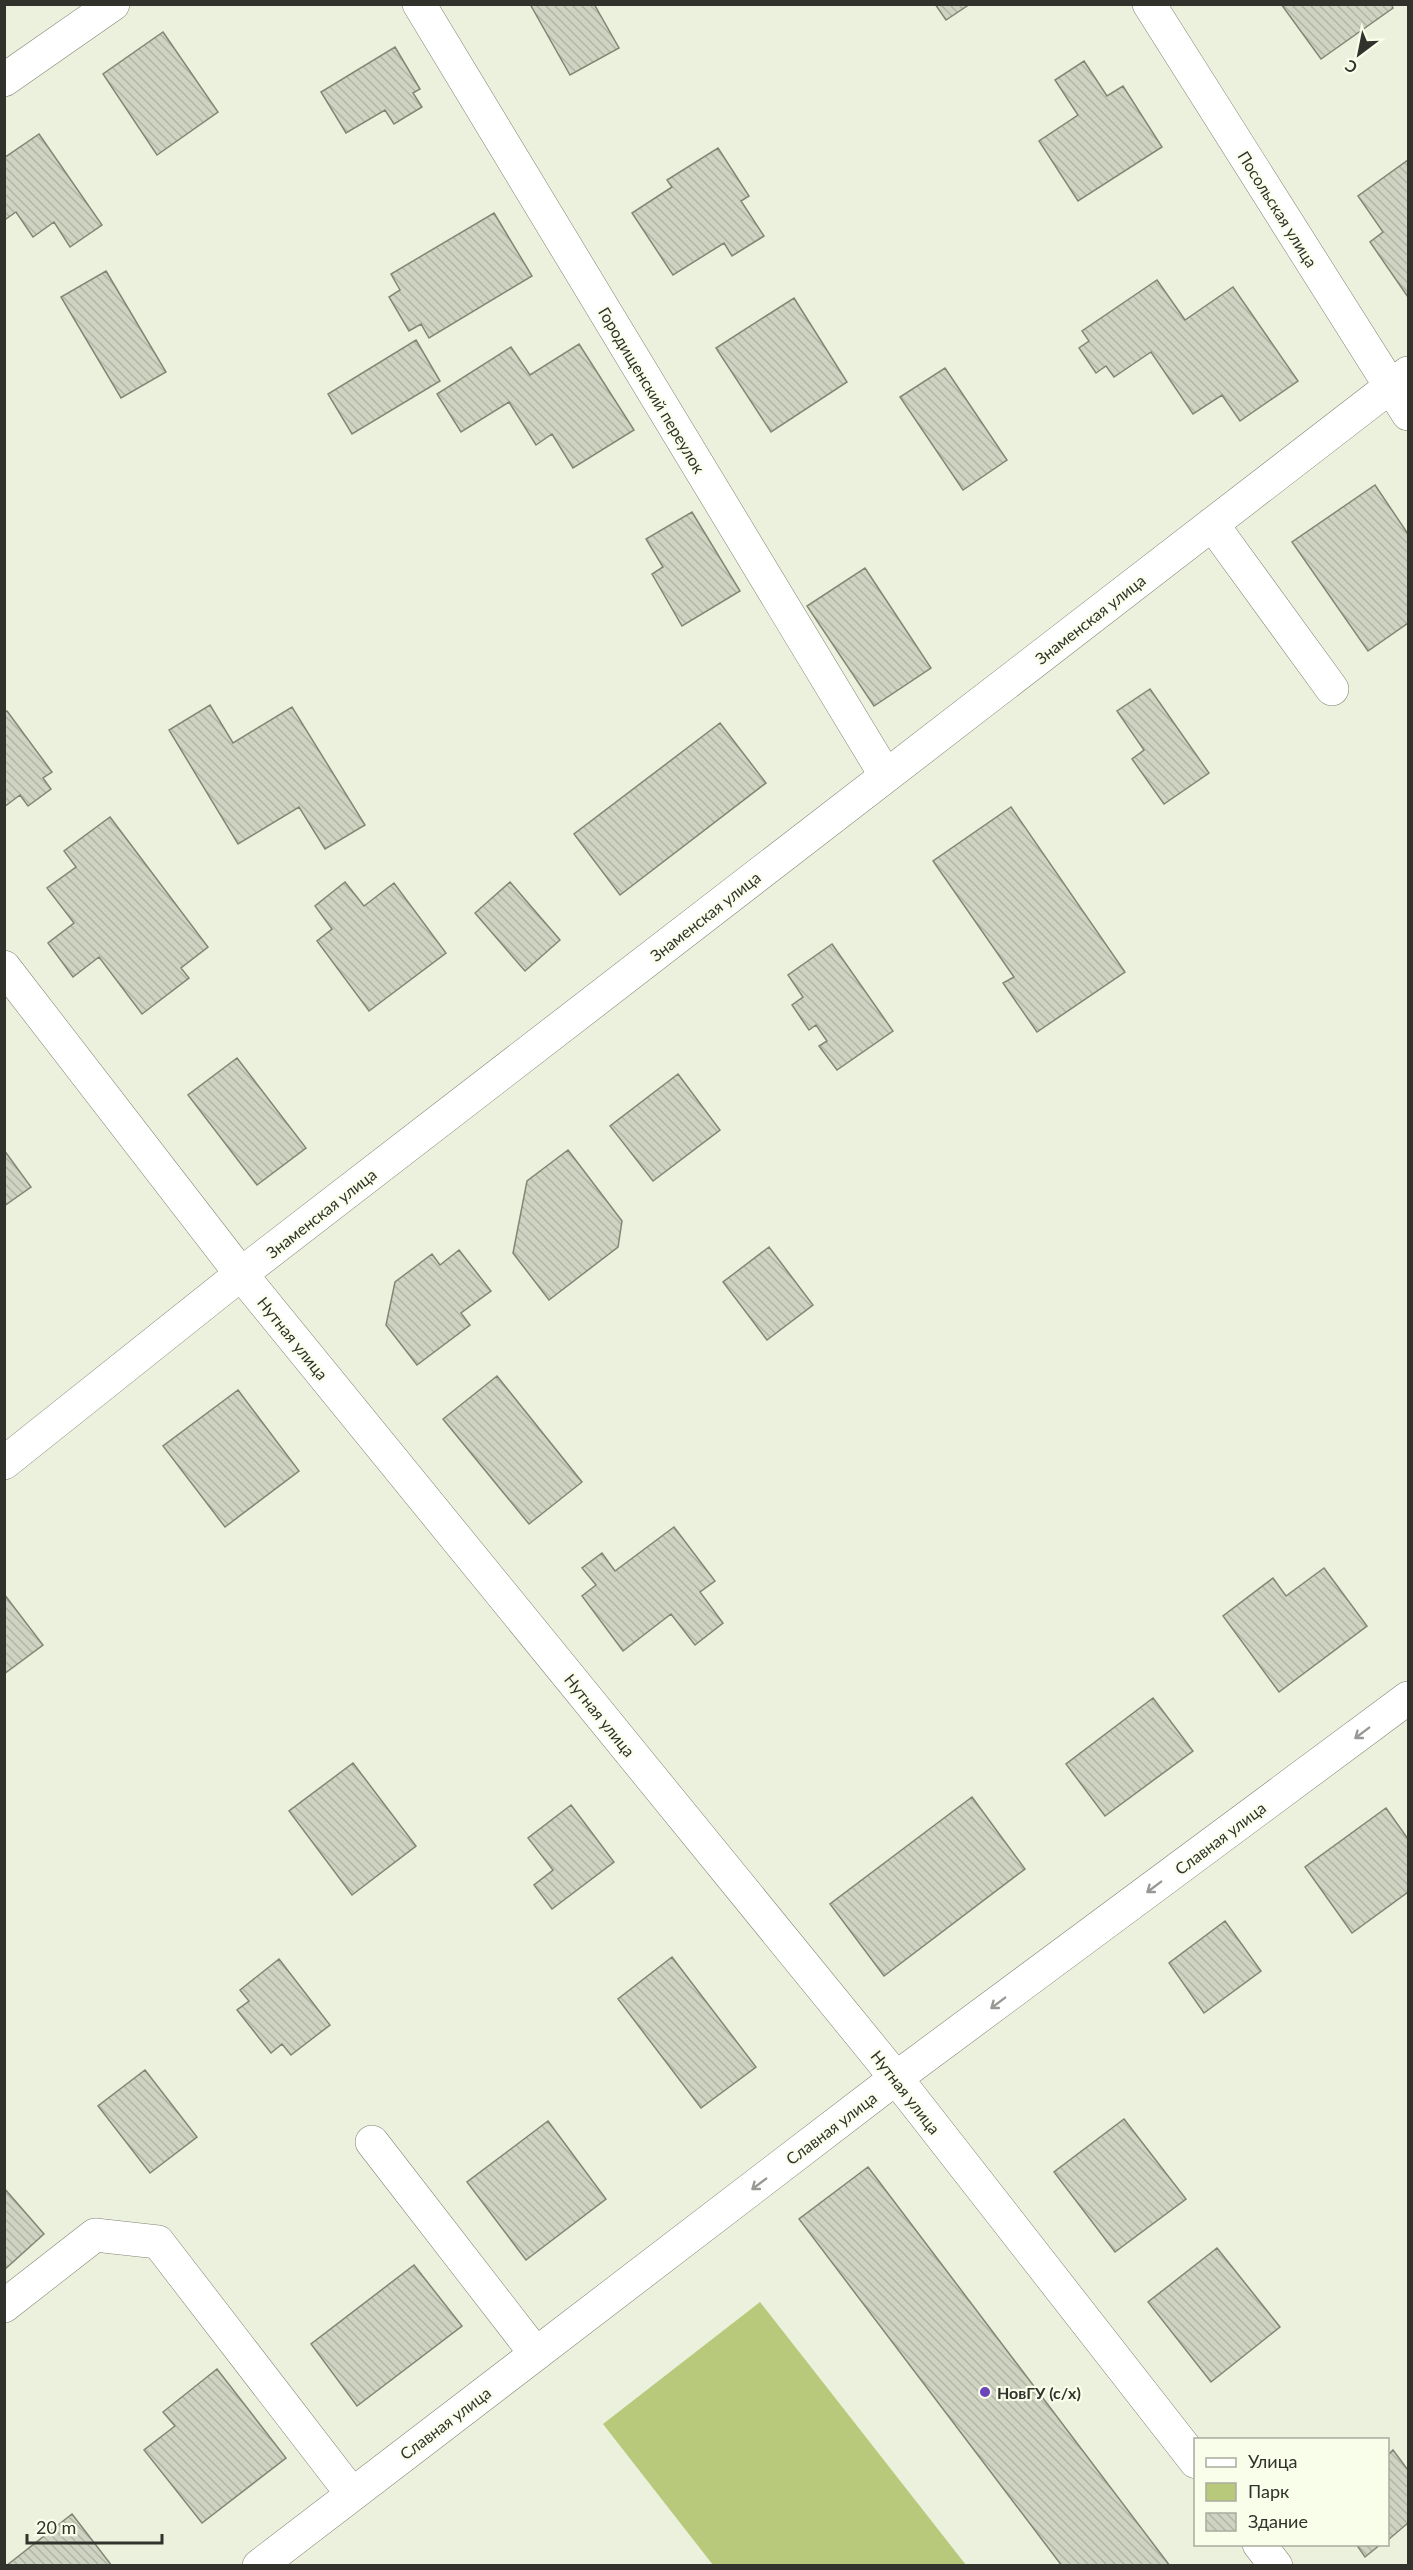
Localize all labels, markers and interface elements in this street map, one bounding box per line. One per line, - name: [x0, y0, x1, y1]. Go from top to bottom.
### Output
- north arrow: [1329, 24, 1389, 84]
- text: С: [1341, 56, 1360, 78]
- street label: Посольская улица: [1235, 147, 1321, 271]
- street label: Городищенский переулок: [595, 304, 709, 477]
- street label: Знаменская улица: [1031, 570, 1149, 668]
- street label: Знаменская улица: [646, 867, 764, 965]
- street label: Знаменская улица: [262, 1164, 380, 1262]
- street label: Нутная улица: [254, 1293, 332, 1383]
- street label: Нутная улица: [561, 1670, 639, 1760]
- one-way arrow: [1354, 1726, 1370, 1739]
- street label: Славная улица: [1171, 1798, 1269, 1878]
- one-way arrow: [1147, 1880, 1163, 1893]
- one-way arrow: [990, 1996, 1006, 2009]
- street label: Нутная улица: [867, 2046, 945, 2138]
- street label: Славная улица: [782, 2088, 880, 2168]
- one-way arrow: [751, 2177, 767, 2190]
- street label: Славная улица: [396, 2383, 494, 2463]
- place label: НовГУ (с/х): [997, 2383, 1081, 2402]
- marker: НовГУ (с/х): [978, 2385, 992, 2399]
- legend: [1194, 2438, 1389, 2546]
- text: Улица: [1248, 2450, 1298, 2472]
- text: Парк: [1248, 2480, 1290, 2502]
- scale bar: [27, 2507, 162, 2545]
- text: Здание: [1248, 2510, 1308, 2532]
- text: 20 m: [36, 2516, 76, 2538]

